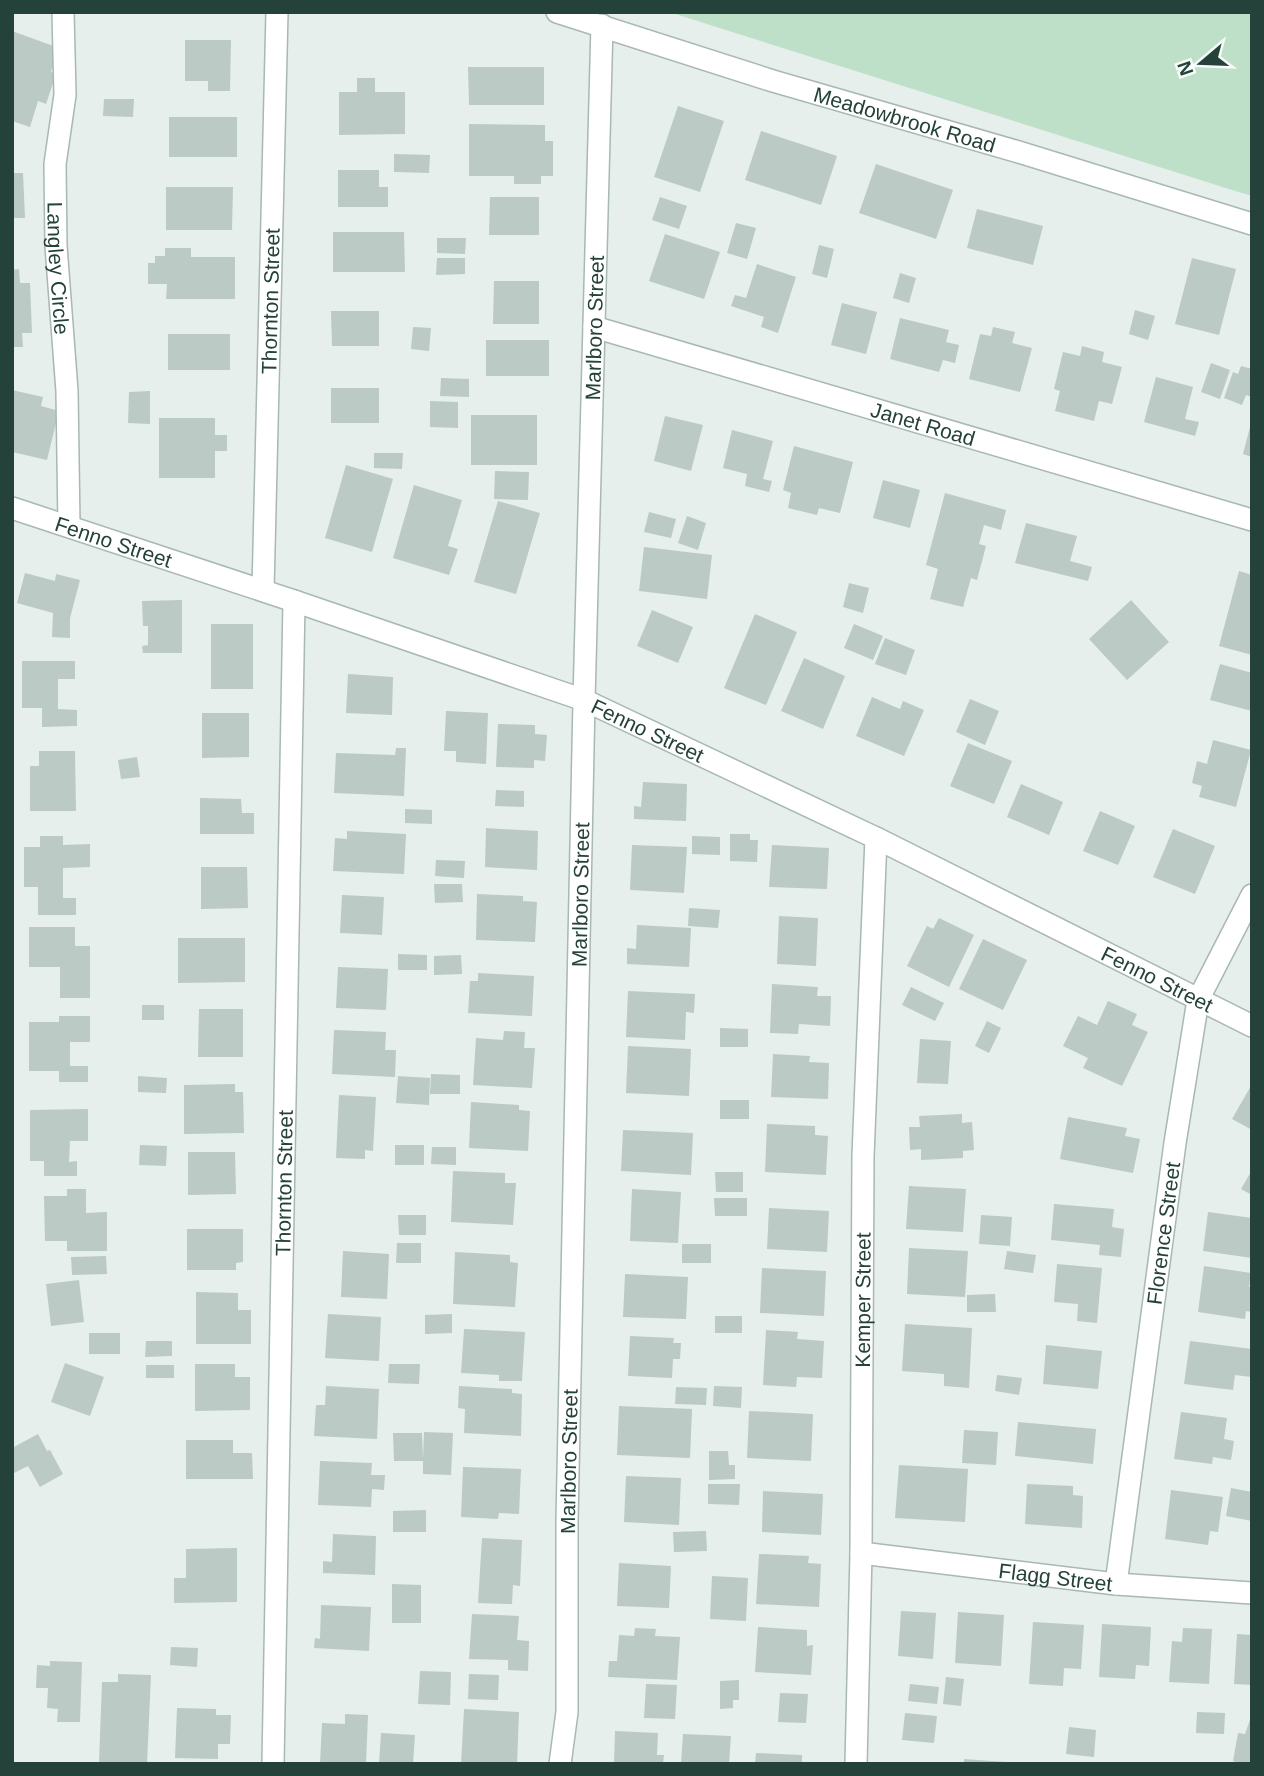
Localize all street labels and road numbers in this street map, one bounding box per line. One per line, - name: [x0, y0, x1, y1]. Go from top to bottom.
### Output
- street label: Meadowbrook Road: [811, 82, 998, 156]
- street label: Langley Circle: [44, 202, 74, 335]
- street label: Thornton Street: [257, 228, 283, 374]
- street label: Marlboro Street: [580, 255, 607, 400]
- street label: Janet Road: [868, 397, 978, 450]
- street label: Fenno Street: [52, 512, 175, 572]
- street label: Fenno Street: [588, 694, 708, 767]
- street label: Marlboro Street: [567, 822, 593, 967]
- street label: Fenno Street: [1098, 941, 1217, 1016]
- street label: Thornton Street: [271, 1110, 296, 1256]
- street label: Florence Street: [1142, 1160, 1184, 1306]
- street label: Kemper Street: [850, 1232, 874, 1368]
- street label: Marlboro Street: [556, 1389, 581, 1534]
- street label: Flagg Street: [997, 1558, 1114, 1595]

